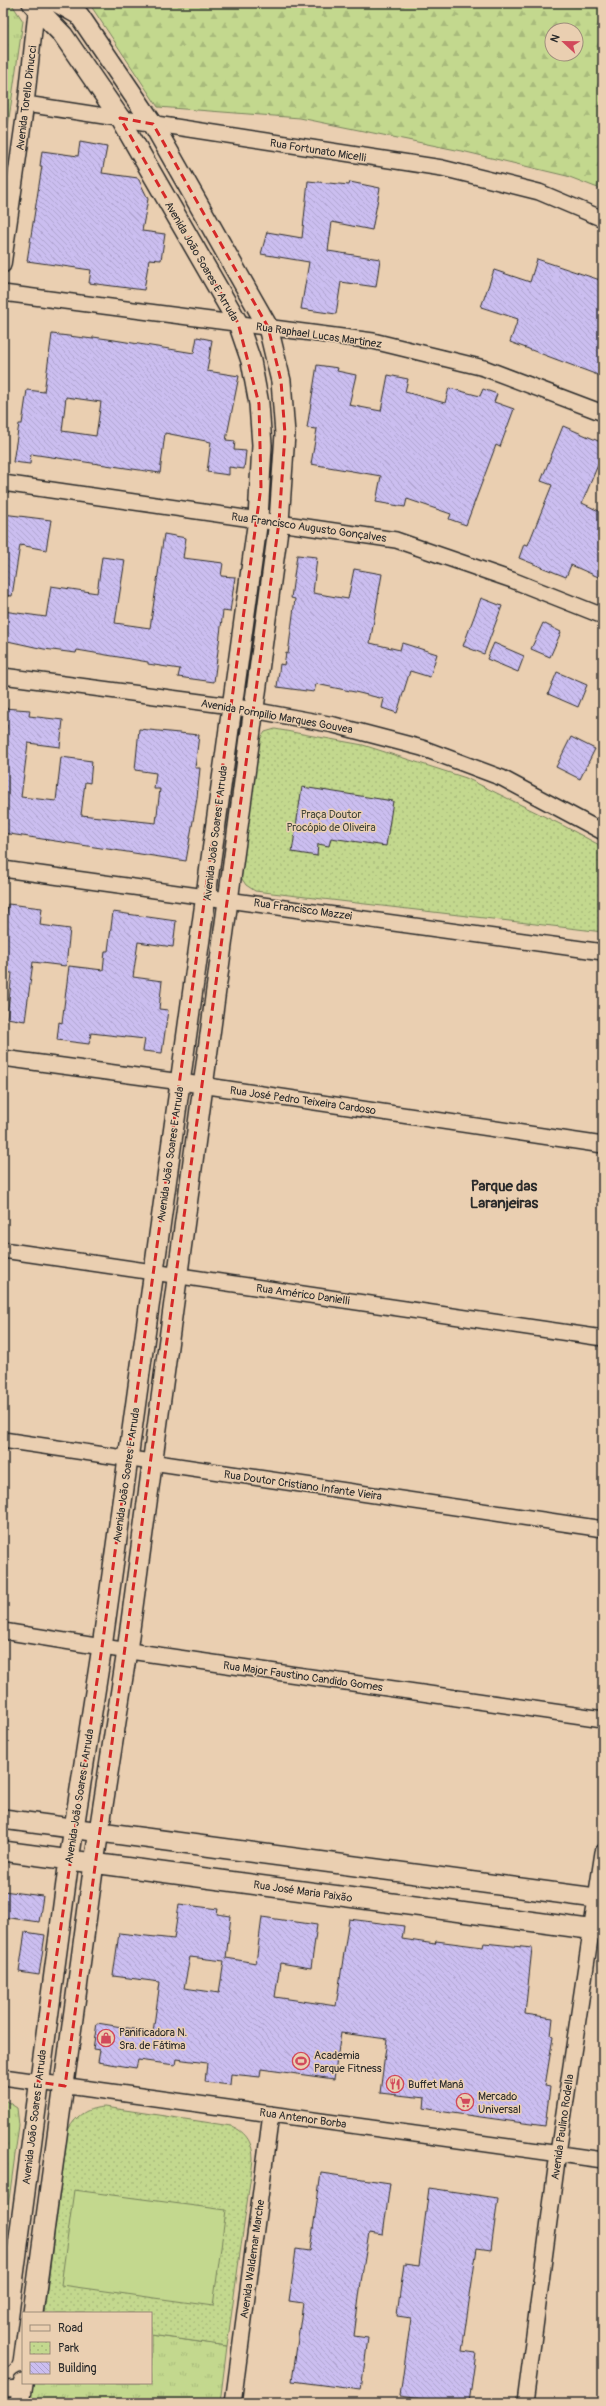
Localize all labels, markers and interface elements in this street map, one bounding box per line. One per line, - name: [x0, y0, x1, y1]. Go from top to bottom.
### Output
- north arrow: [544, 22, 584, 62]
- text: N: [548, 32, 563, 44]
- street label: Avenida Torello Dinucci: [14, 45, 39, 151]
- street label: Rua Fortunato Micelli: [269, 136, 367, 165]
- street label: Avenida João Soares E Arruda: [162, 199, 241, 323]
- street label: Rua Raphael Lucas Martinez: [255, 320, 383, 351]
- street label: Rua Francisco Augusto Gonçalves: [231, 510, 387, 545]
- street label: Avenida Pompilio Marques Gouvea: [200, 697, 354, 736]
- street label: Avenida João Soares E Arruda: [201, 765, 230, 901]
- park label: Praça Doutor Procópio de Oliveira: [286, 808, 376, 834]
- street label: Rua Francisco Mazzei: [253, 896, 353, 923]
- street label: Rua José Pedro Teixeira Cardoso: [229, 1084, 377, 1117]
- street label: Avenida João Soares E Arruda: [155, 1086, 186, 1222]
- district label: Parque das Laranjeiras: [470, 1177, 538, 1213]
- street label: Rua Américo Danielli: [255, 1282, 351, 1307]
- street label: Avenida João Soares E Arruda: [111, 1407, 142, 1543]
- street label: Rua Doutor Cristiano Infante Vieira: [223, 1468, 383, 1503]
- street label: Rua Major Faustino Candido Gomes: [222, 1659, 384, 1694]
- street label: Avenida João Soares E Arruda: [62, 1728, 97, 1864]
- street label: Rua José Maria Paixão: [253, 1878, 353, 1905]
- place label: Panificadora N. Sra. de Fátima: [119, 2026, 187, 2052]
- shop icon: Panificadora N. Sra. de Fátima: [96, 2028, 116, 2048]
- street label: Avenida João Soares E Arruda: [20, 2049, 49, 2185]
- place label: Academia Parque Fitness: [314, 2049, 382, 2075]
- sports icon: Academia Parque Fitness: [291, 2051, 311, 2071]
- street label: Avenida Paulino Rodella: [549, 2073, 576, 2181]
- restaurant icon: Buffet Maná: [385, 2074, 405, 2094]
- place label: Buffet Maná: [408, 2078, 463, 2091]
- place label: Mercado Universal: [478, 2090, 521, 2116]
- supermarket icon: Mercado Universal: [455, 2092, 475, 2112]
- street label: Rua Antenor Borba: [259, 2106, 347, 2131]
- street label: Avenida Waldemar Marche: [238, 2198, 267, 2319]
- legend: [22, 2312, 152, 2384]
- text: Road: [58, 2321, 83, 2336]
- text: Park: [58, 2341, 79, 2356]
- text: Building: [58, 2361, 97, 2376]

